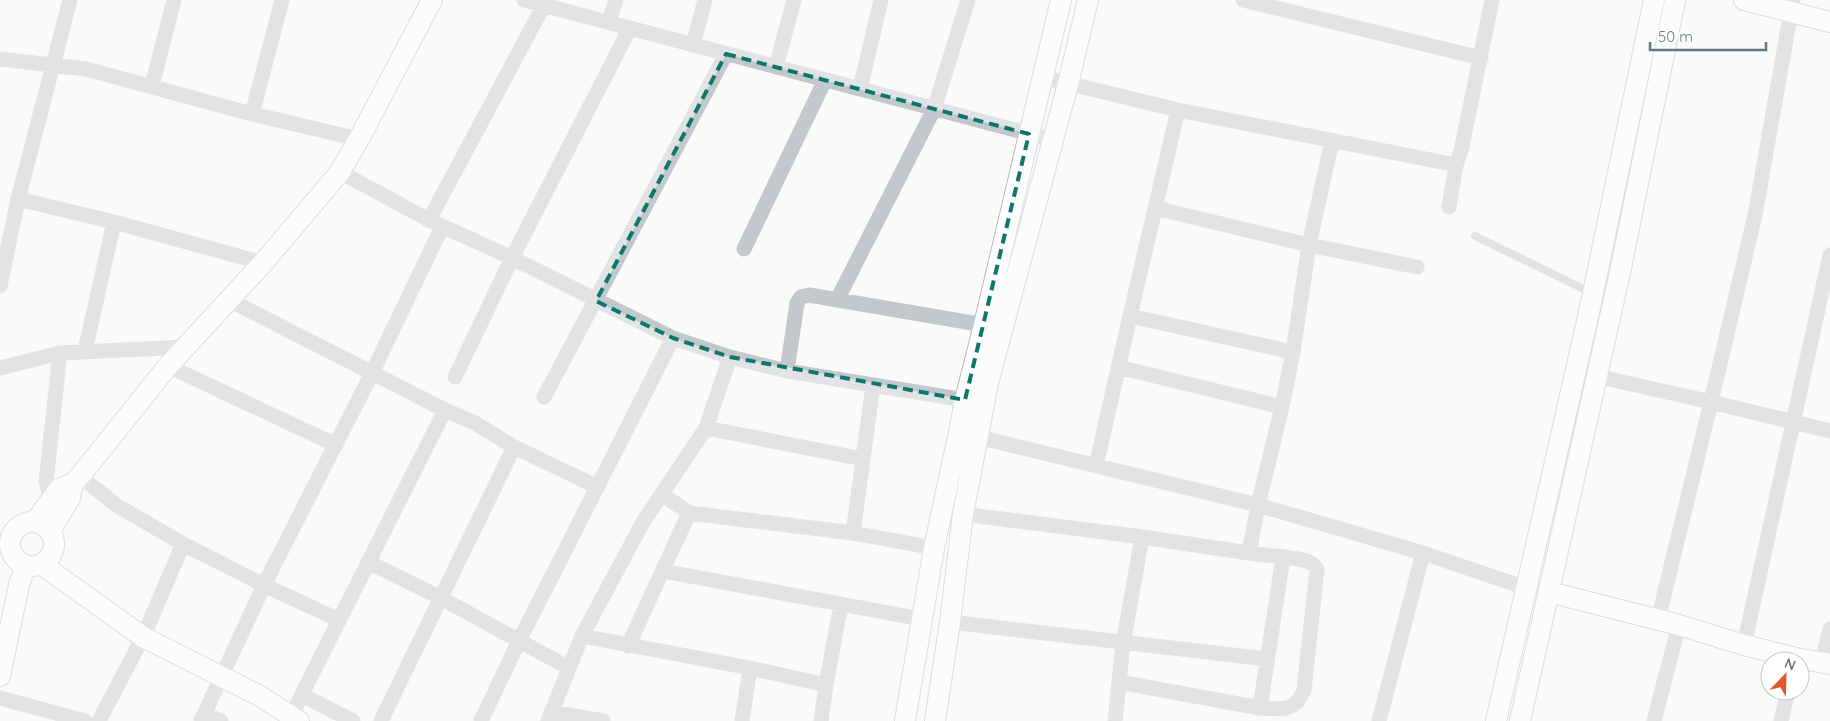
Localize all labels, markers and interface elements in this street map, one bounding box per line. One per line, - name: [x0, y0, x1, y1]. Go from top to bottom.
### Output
- scale bar: [1650, 20, 1766, 52]
- text: 50 m: [1658, 27, 1693, 46]
- north arrow: [1760, 651, 1810, 701]
- text: N: [1782, 654, 1798, 674]

